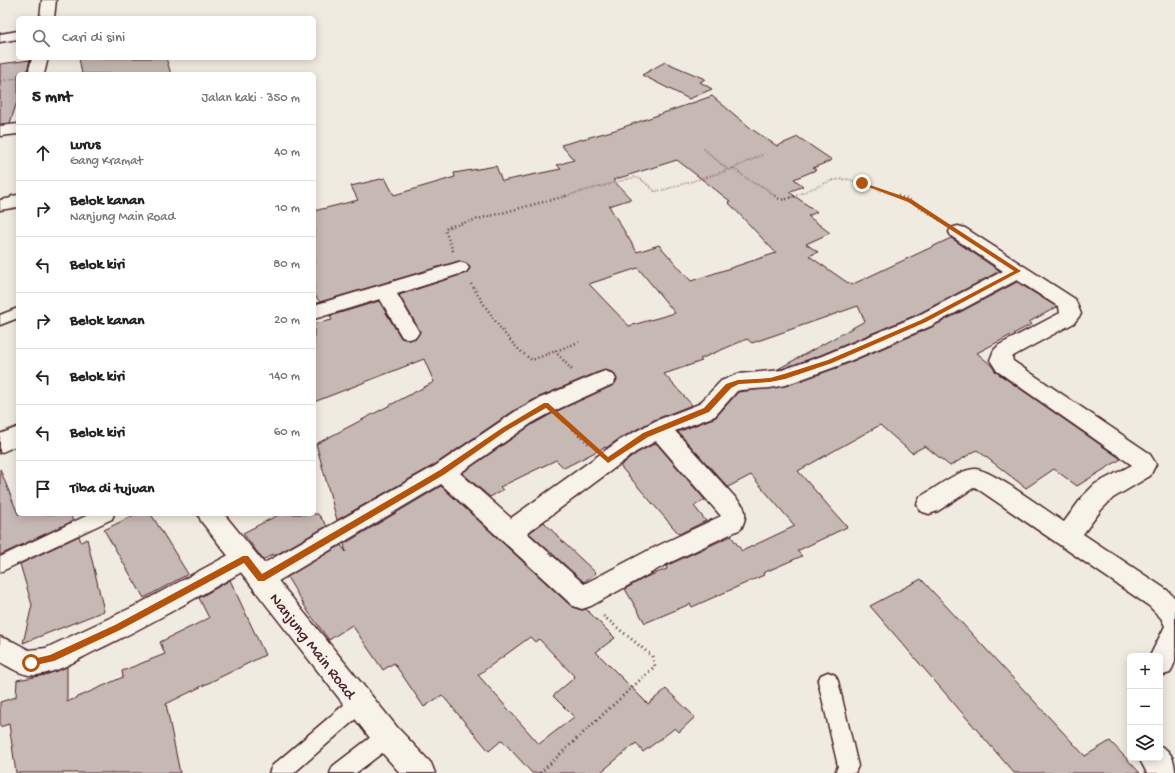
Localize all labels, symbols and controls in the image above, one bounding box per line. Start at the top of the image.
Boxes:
search box [16,16,316,60]
icon: search [30,27,52,49]
text: Cari di sini [62,29,125,47]
text: 5 mnt [32,88,72,108]
text: Jalan kaki · 350 m [201,91,300,106]
text: Lurus [70,136,100,154]
icon: ahead [32,142,54,164]
text: 40 m [274,145,300,160]
text: Gang Kramat [70,154,143,169]
route end [853,174,871,192]
text: Belok kanan [70,192,144,210]
icon: right [32,198,54,220]
text: 10 m [275,201,300,216]
text: Nanjung Main Road [70,210,175,225]
icon: left [32,254,54,276]
text: Belok kiri [70,256,125,274]
text: 80 m [273,257,300,272]
icon: right [32,310,54,332]
text: Belok kanan [70,312,144,330]
text: 20 m [274,313,300,328]
icon: left [32,366,54,388]
text: Belok kiri [70,368,125,386]
text: 140 m [269,369,300,384]
icon: left [32,422,54,444]
text: Belok kiri [70,424,125,442]
text: 60 m [274,425,300,440]
icon: arrive [32,478,54,500]
text: Tiba di tujuan [70,480,154,498]
street label: Nanjung Main Road [264,590,360,705]
map controls [1127,653,1163,761]
button: + [1127,653,1163,689]
route start [22,654,40,672]
button: − [1127,689,1163,725]
button: layers [1127,725,1163,761]

